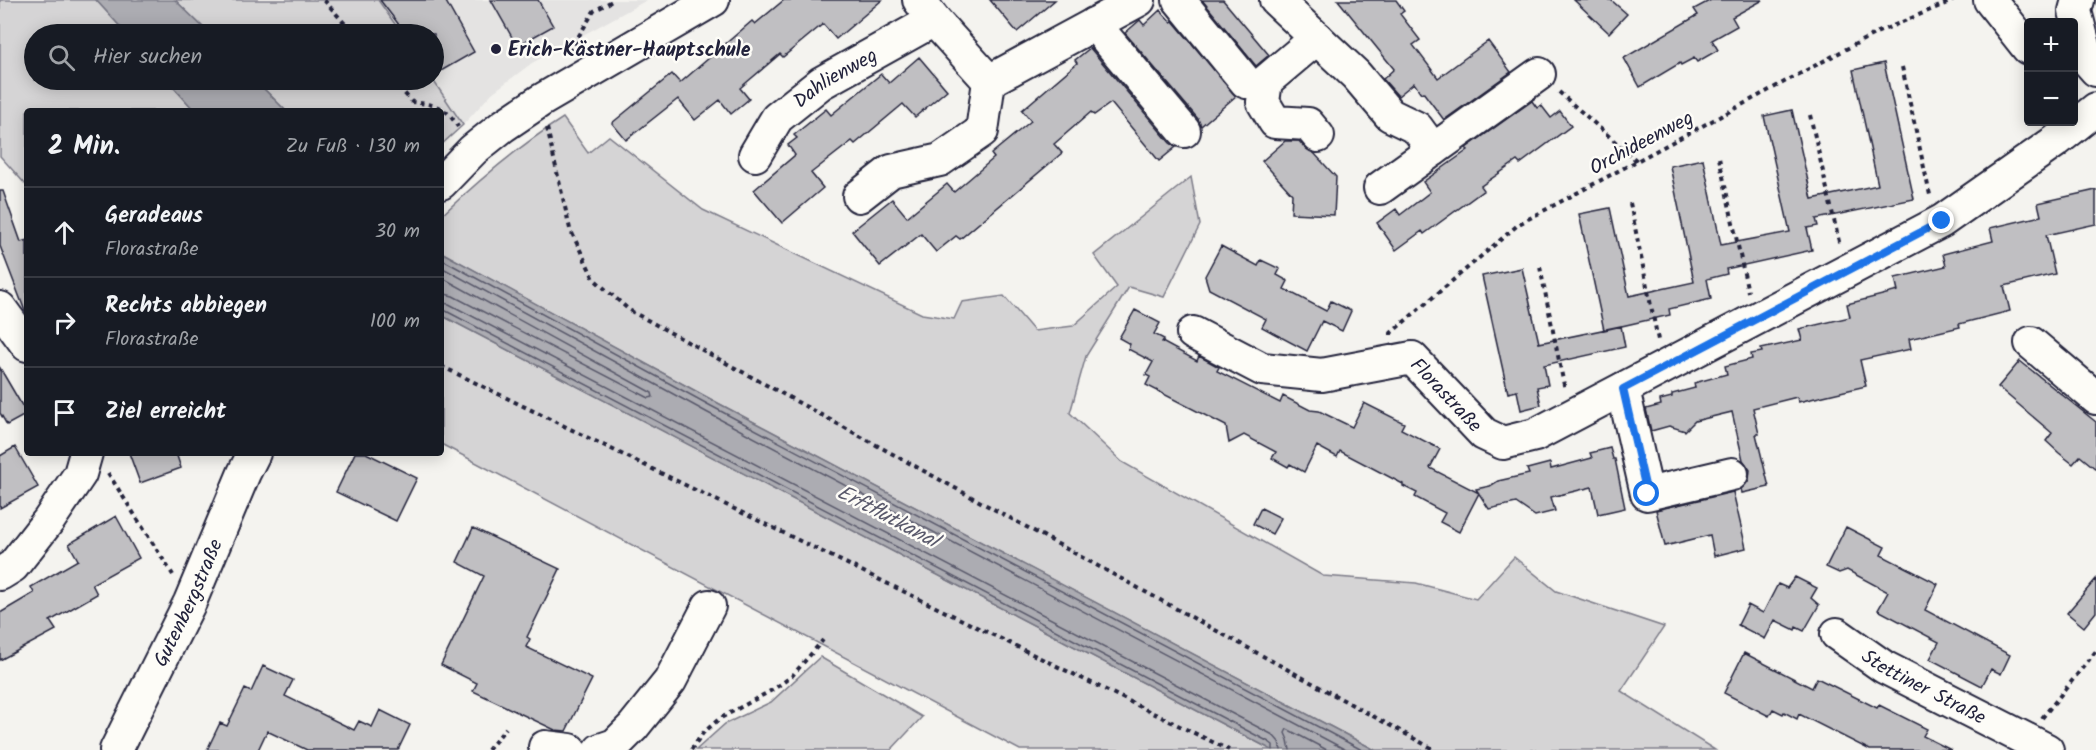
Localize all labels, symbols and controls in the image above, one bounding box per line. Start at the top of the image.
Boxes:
map controls [2024,18,2078,126]
button: + [2024,18,2078,72]
search box [24,24,444,90]
place label: Erich-Kästner-Hauptschule [508,35,751,67]
text: Hier suchen [93,40,202,75]
icon: search [45,41,78,74]
street label: Dahlienweg [787,41,884,117]
marker: Erich-Kästner-Hauptschule [489,42,503,56]
button: − [2024,72,2078,126]
street label: Orchideenweg [1584,103,1700,185]
text: 2 Min. [48,126,120,168]
text: Zu Fuß · 130 m [286,131,420,163]
text: Geradeaus [105,199,203,234]
route end [1928,207,1954,233]
icon: ahead [48,216,81,249]
text: 30 m [375,216,420,248]
text: Florastraße [105,234,198,266]
text: Rechts abbiegen [105,289,267,324]
icon: right [48,306,81,339]
text: 100 m [370,306,420,338]
text: Florastraße [105,324,198,356]
street label: Florastraße [1401,351,1489,441]
text: Ziel erreicht [105,395,226,430]
icon: arrive [48,396,81,429]
water label: Erftflutkanal [831,477,947,560]
route start [1633,480,1659,506]
street label: Gutenbergstraße [146,534,233,673]
street label: Stettiner Straße [1854,642,1991,734]

